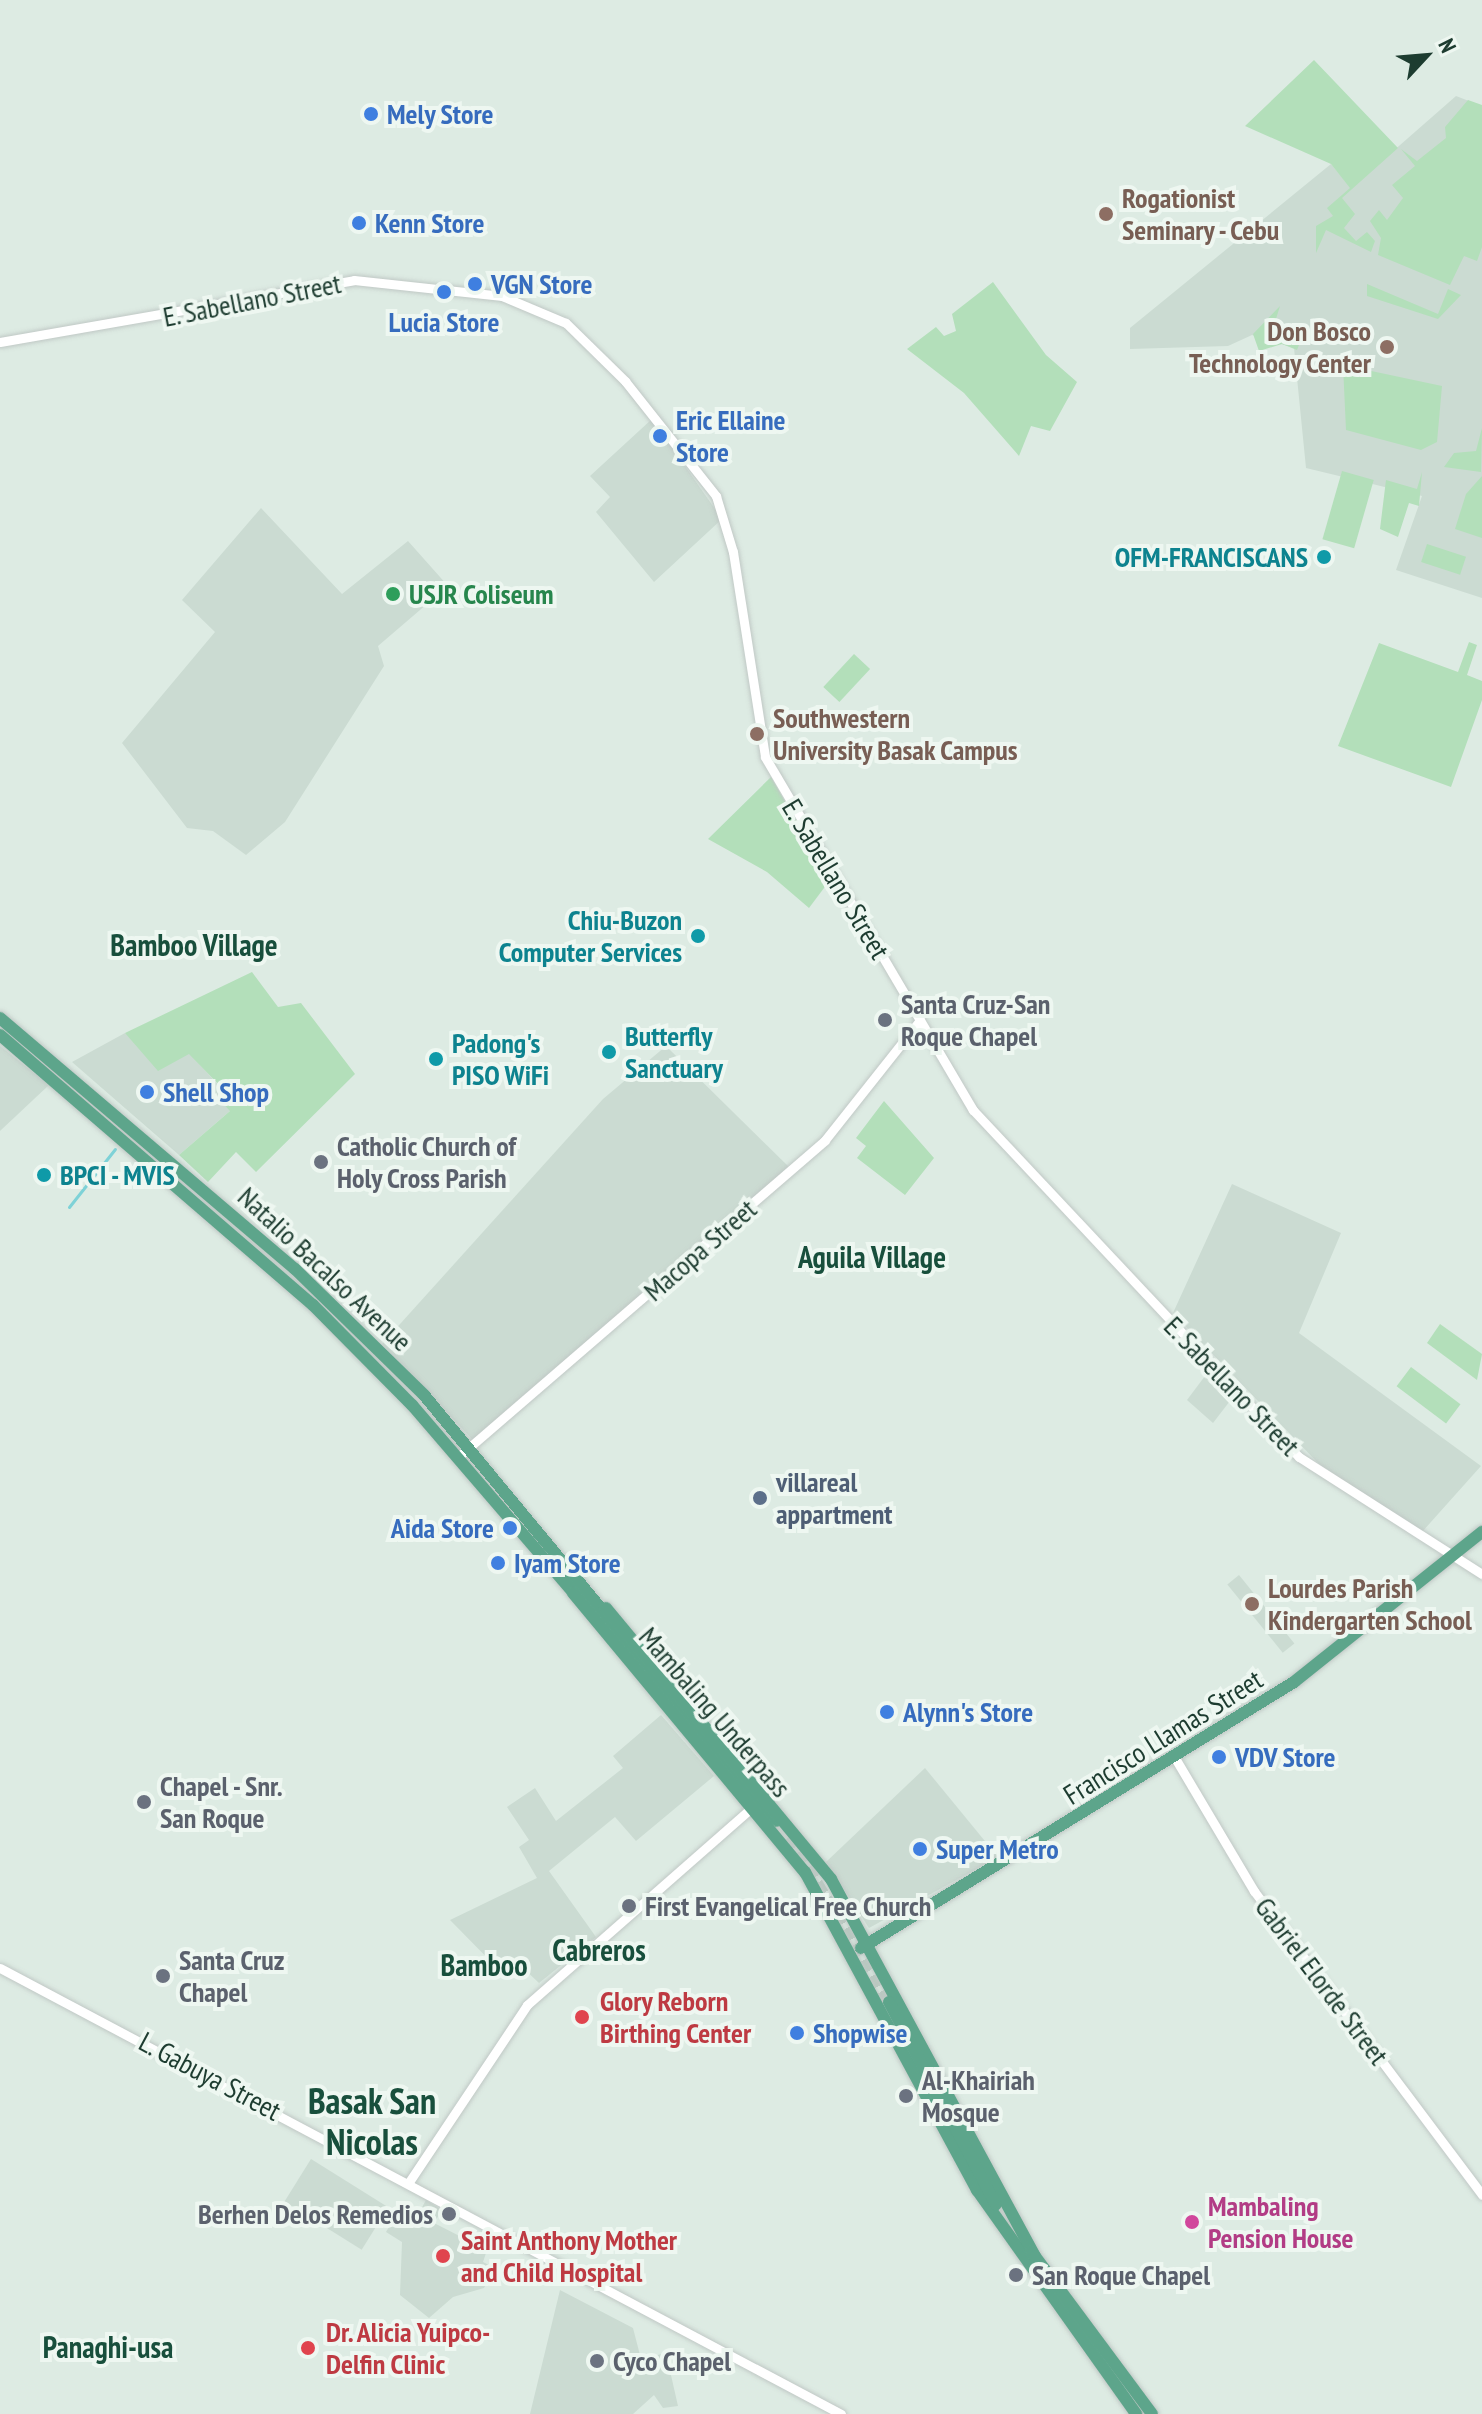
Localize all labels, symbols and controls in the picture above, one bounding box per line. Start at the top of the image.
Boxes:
north arrow [1386,16,1466,96]
text: N [1432,34,1463,57]
place label: Mely Store [387,97,494,131]
marker: Mely Store [362,105,380,123]
place label: Rogationist Seminary - Cebu [1122,181,1283,247]
marker: Rogationist Seminary - Cebu [1097,205,1115,223]
place label: Kenn Store [375,206,484,240]
marker: Kenn Store [350,214,368,232]
street label: E. Sabellano Street [159,266,345,334]
place label: VGN Store [491,267,592,301]
marker: VGN Store [466,275,484,293]
marker: Lucia Store [435,283,453,301]
place label: Lucia Store [389,305,499,339]
place label: Don Bosco Technology Center [1188,314,1371,380]
marker: Don Bosco Technology Center [1378,338,1396,356]
place label: Eric Ellaine Store [676,403,786,469]
marker: Eric Ellaine Store [651,427,669,445]
place label: OFM-FRANCISCANS [1115,540,1308,574]
marker: OFM-FRANCISCANS [1315,548,1333,566]
place label: USJR Coliseum [409,577,554,611]
marker: USJR Coliseum [384,585,402,603]
place label: Southwestern University Basak Campus [773,701,1020,767]
marker: Southwestern University Basak Campus [748,725,766,743]
street label: E. Sabellano Street [775,792,897,966]
place label: Chiu-Buzon Computer Services [499,903,682,969]
district label: Bamboo Village [110,927,278,963]
marker: Chiu-Buzon Computer Services [689,927,707,945]
place label: Santa Cruz-San Roque Chapel [901,987,1051,1053]
marker: Santa Cruz-San Roque Chapel [876,1011,894,1029]
place label: Butterfly Sanctuary [625,1019,723,1085]
place label: Padong's PISO WiFi [452,1026,550,1092]
marker: Butterfly Sanctuary [600,1043,618,1061]
marker: Padong's PISO WiFi [427,1050,445,1068]
place label: Shell Shop [163,1075,269,1109]
marker: Shell Shop [138,1083,156,1101]
place label: Catholic Church of Holy Cross Parish [337,1129,517,1195]
marker: Catholic Church of Holy Cross Parish [312,1153,330,1171]
place label: BPCI - MVIS [60,1158,178,1192]
marker: BPCI - MVIS [35,1166,53,1184]
street label: Natalio Bacalso Avenue [231,1180,419,1358]
street label: Macopa Street [637,1192,763,1308]
district label: Aguila Village [798,1239,946,1275]
street label: E. Sabellano Street [1157,1309,1307,1463]
place label: villareal appartment [776,1465,892,1531]
marker: villareal appartment [751,1489,769,1507]
place label: Aida Store [391,1511,494,1545]
marker: Aida Store [501,1519,519,1537]
place label: Iyam Store [514,1546,621,1580]
marker: Iyam Store [489,1554,507,1572]
place label: Lourdes Parish Kindergarten School [1268,1571,1472,1637]
marker: Lourdes Parish Kindergarten School [1243,1595,1261,1613]
street label: Mambaling Underpass [632,1620,798,1804]
street label: Francisco Llamas Street [1057,1662,1269,1812]
place label: Alynn's Store [903,1695,1033,1729]
marker: Alynn's Store [878,1703,896,1721]
place label: VDV Store [1235,1740,1336,1774]
marker: VDV Store [1210,1748,1228,1766]
place label: Chapel - Snr. San Roque [160,1769,286,1835]
marker: Chapel - Snr. San Roque [135,1793,153,1811]
place label: Super Metro [936,1832,1059,1866]
marker: Super Metro [911,1840,929,1858]
place label: First Evangelical Free Church [645,1889,932,1923]
street label: Gabriel Elorde Street [1248,1891,1396,2071]
marker: First Evangelical Free Church [620,1897,638,1915]
district label: Cabreros [552,1932,646,1968]
place label: Santa Cruz Chapel [179,1943,285,2009]
district label: Bamboo [441,1947,527,1983]
marker: Santa Cruz Chapel [154,1967,172,1985]
place label: Glory Reborn Birthing Center [600,1984,752,2050]
marker: Glory Reborn Birthing Center [571,2006,593,2028]
place label: Shopwise [813,2016,907,2050]
street label: L. Gabuya Street [133,2024,287,2128]
marker: Shopwise [788,2024,806,2042]
place label: Al-Khairiah Mosque [922,2063,1035,2129]
district label: Basak San Nicolas [307,2078,437,2163]
marker: Al-Khairiah Mosque [897,2087,915,2105]
place label: Mambaling Pension House [1208,2189,1354,2255]
place label: Berhen Delos Remedios [198,2197,433,2231]
marker: Berhen Delos Remedios [440,2205,458,2223]
marker: Mambaling Pension House [1183,2213,1201,2231]
place label: Saint Anthony Mother and Child Hospital [461,2223,679,2289]
marker: Saint Anthony Mother and Child Hospital [432,2245,454,2267]
place label: San Roque Chapel [1032,2258,1210,2292]
marker: San Roque Chapel [1007,2266,1025,2284]
place label: Dr. Alicia Yuipco- Delfin Clinic [326,2315,494,2381]
district label: Panaghi-usa [43,2329,173,2365]
marker: Dr. Alicia Yuipco- Delfin Clinic [297,2337,319,2359]
place label: Cyco Chapel [613,2344,731,2378]
marker: Cyco Chapel [588,2352,606,2370]

